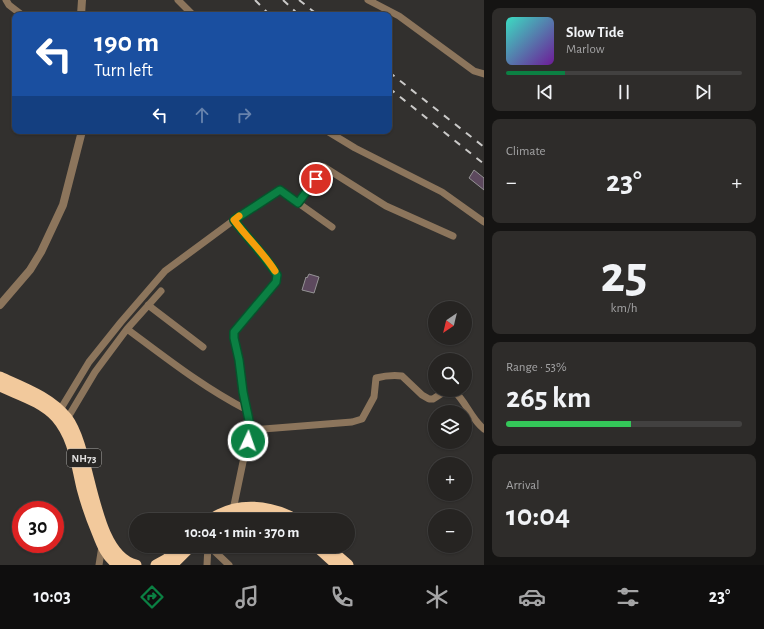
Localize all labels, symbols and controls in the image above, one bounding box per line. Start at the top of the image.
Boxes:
text: Slow Tide [566,25,624,40]
icon: left [28,28,80,80]
text: 190 m [94,29,159,57]
text: Marlow [566,43,604,56]
text: Turn left [94,62,153,80]
icon: previous [534,81,556,103]
icon: pause [613,81,635,103]
icon: next [692,81,714,103]
icon: left [149,104,171,126]
icon: ahead [191,104,213,126]
icon: right [233,104,255,126]
text: Climate [506,145,545,158]
pin [299,162,333,196]
text: 23° [606,167,642,197]
icon: arrive [305,168,327,190]
text: − [506,171,517,193]
text: + [731,171,742,193]
text: 25 [601,249,647,301]
north arrow [428,301,472,345]
map controls [428,301,472,553]
text: km/h [611,302,637,315]
button: search [428,353,472,397]
text: Range · 53% [506,361,567,374]
text: 265 km [506,383,591,413]
button: layers [428,405,472,449]
position arrow [227,420,269,462]
road number: NH73 [67,449,101,467]
button: + [428,457,472,501]
text: Arrival [506,479,539,492]
speed limit sign: 30 [12,501,64,553]
text: 10:04 [506,501,570,531]
button: − [428,509,472,553]
text: 10:04 · 1 min · 370 m [185,525,299,540]
icon: directions [138,583,166,611]
icon: music [233,583,261,611]
icon: phone [328,583,356,611]
icon: climate [423,583,451,611]
icon: car [518,583,546,611]
icon: filters [614,583,642,611]
text: 10:03 [34,588,71,606]
text: 23° [709,588,730,606]

